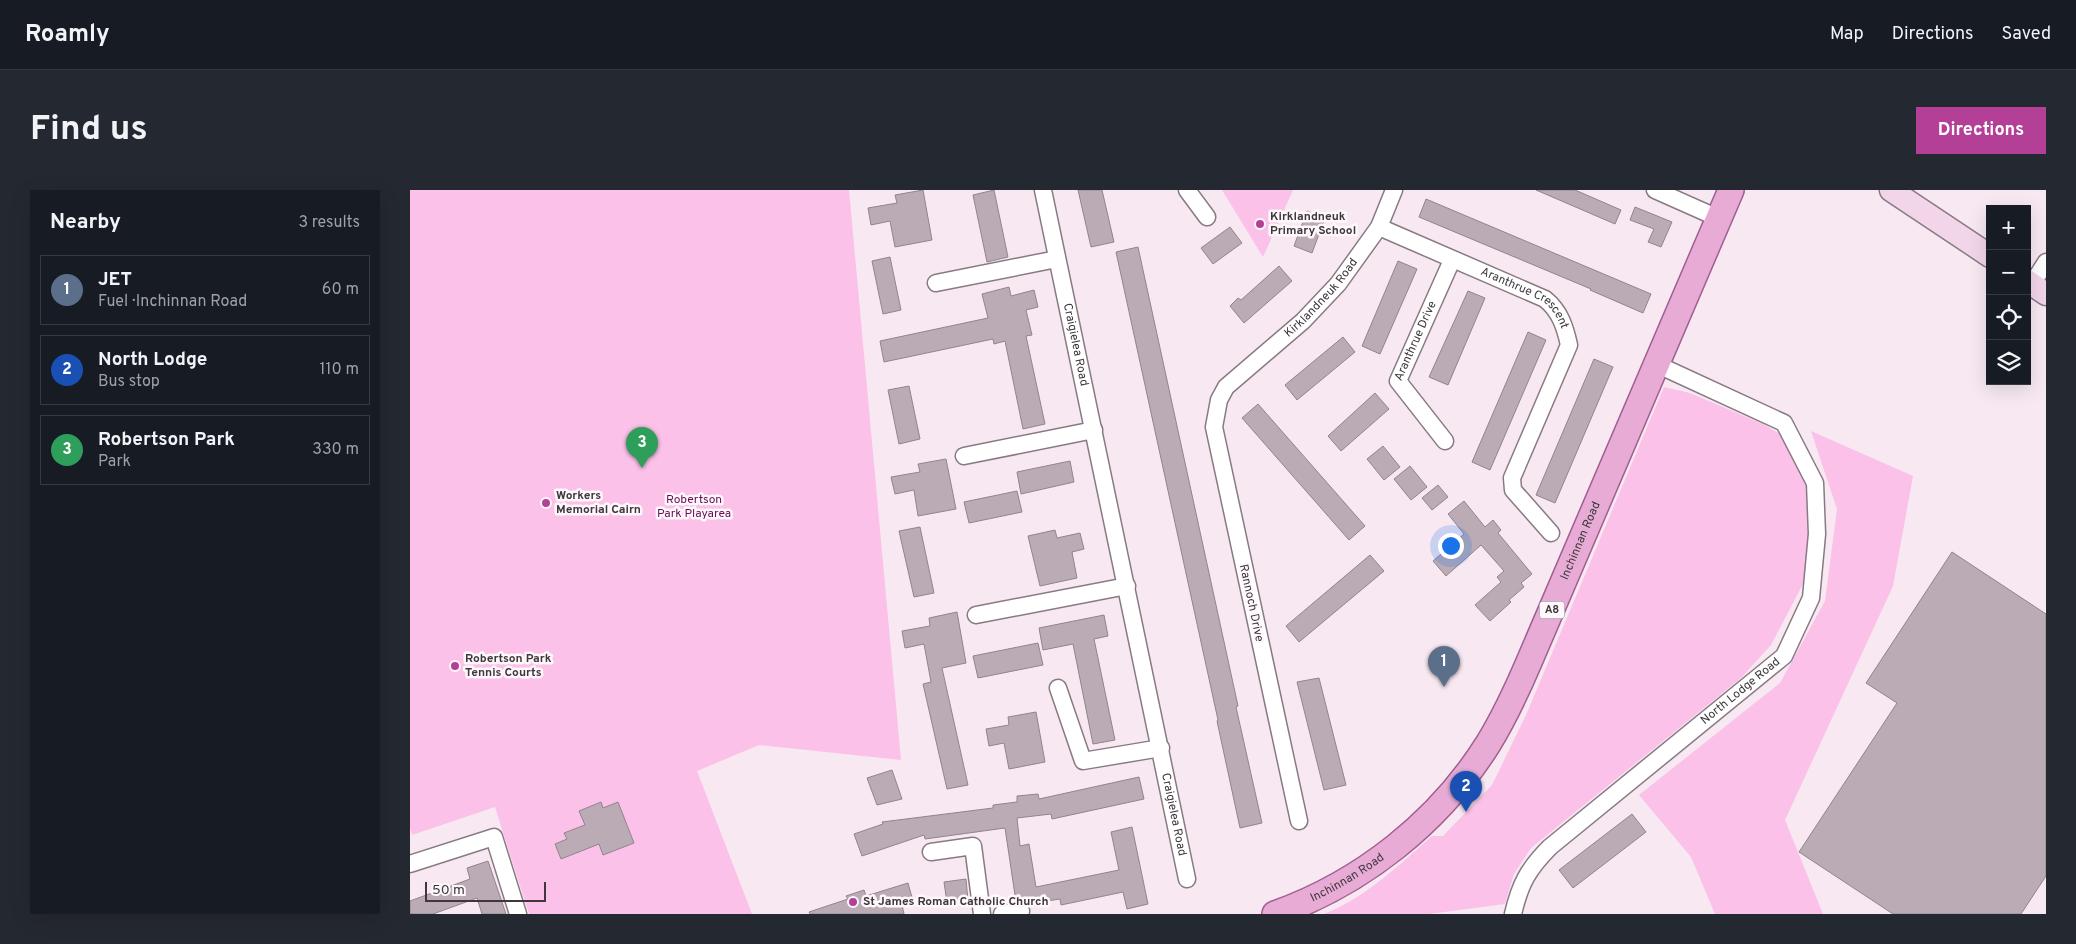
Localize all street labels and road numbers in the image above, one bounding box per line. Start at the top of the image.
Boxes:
street label: Kirklandneuk Road [1281,255,1362,341]
street label: Aranthrue Crescent [1478,264,1572,331]
street label: Aranthrue Drive [1391,299,1441,383]
street label: Craigielea Road [1059,302,1092,388]
street label: Inchinnan Road [1557,499,1605,583]
street label: Rannoch Drive [1235,563,1267,643]
road number: A8 [1540,602,1564,618]
street label: North Lodge Road [1698,654,1784,729]
street label: Craigielea Road [1157,772,1190,857]
street label: Inchinnan Road [1308,850,1388,906]

